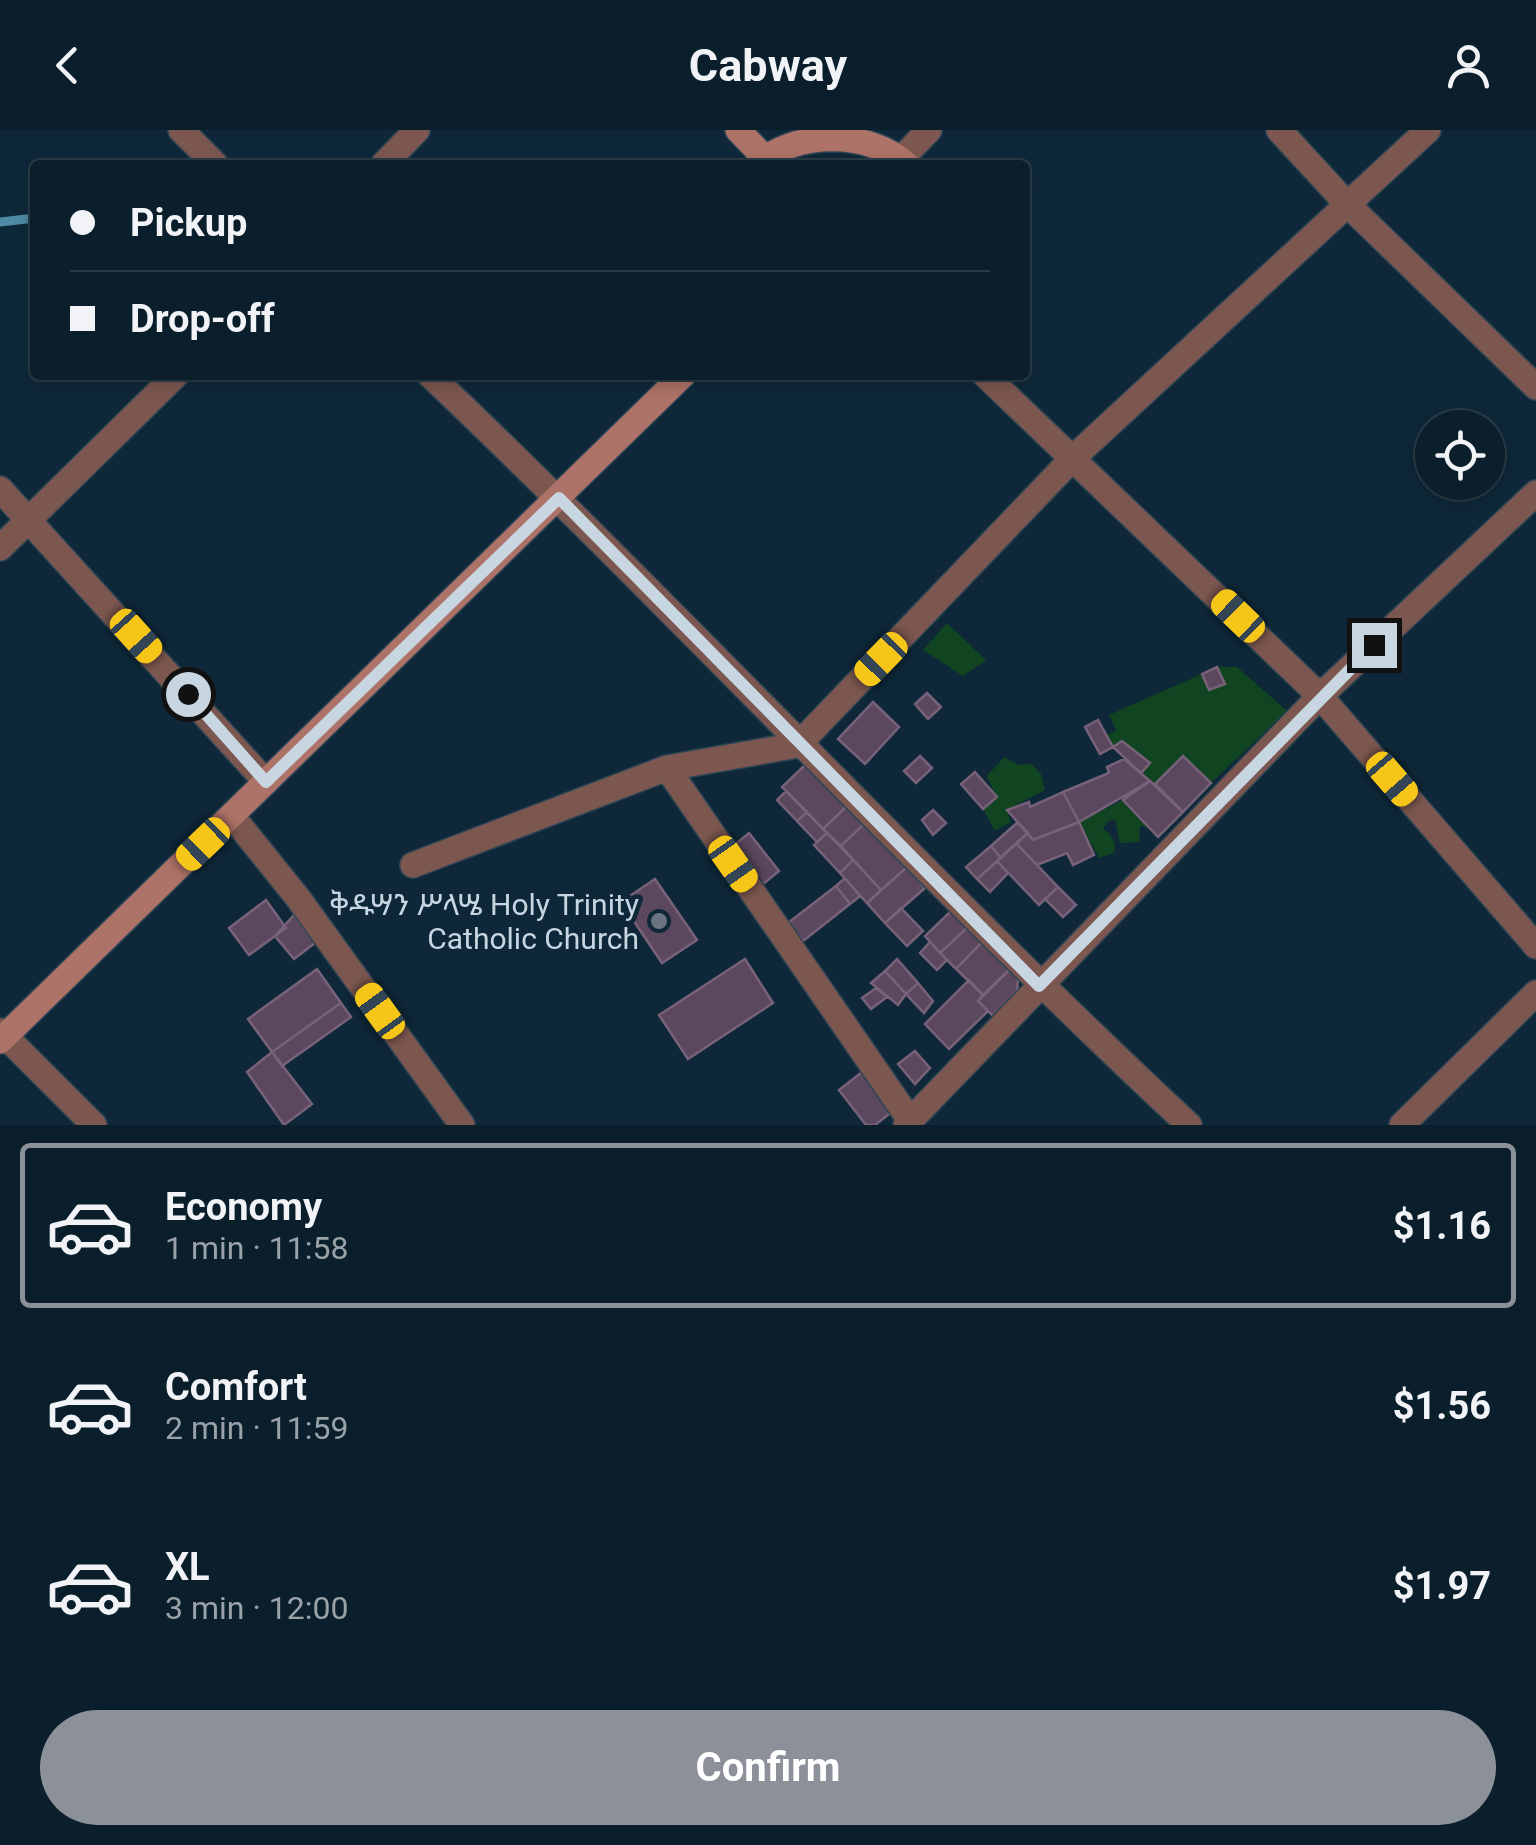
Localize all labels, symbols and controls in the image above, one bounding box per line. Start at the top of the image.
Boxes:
icon: back [40,38,95,93]
icon: person [1441,38,1496,93]
text: Cabway [689,39,847,92]
text: Pickup [130,201,247,245]
text: Drop-off [130,297,275,341]
map controls [1415,410,1505,500]
button: locate [1415,410,1505,500]
car [1206,584,1270,648]
car [105,604,167,668]
route end [1352,623,1397,668]
car [849,627,913,691]
route start [166,672,211,717]
car [1361,747,1423,811]
car [171,812,235,876]
car [704,831,762,897]
place label: ቅዱሣን ሥላሤ Holy Trinity Catholic Church [329,887,639,956]
marker: ቅዱሣን ሥላሤ Holy Trinity Catholic Church [648,910,670,932]
car [350,978,410,1044]
icon: car [45,1181,135,1271]
text: Economy [165,1185,322,1229]
text: $1.16 [1393,1204,1491,1248]
text: 1 min · 11:58 [165,1229,348,1267]
icon: car [45,1361,135,1451]
text: Comfort [165,1365,307,1409]
text: $1.56 [1393,1384,1491,1428]
text: 2 min · 11:59 [165,1409,348,1447]
icon: car [45,1541,135,1631]
text: XL [165,1545,210,1589]
text: $1.97 [1393,1564,1491,1608]
text: 3 min · 12:00 [165,1589,348,1627]
button: Confirm [40,1710,1496,1825]

